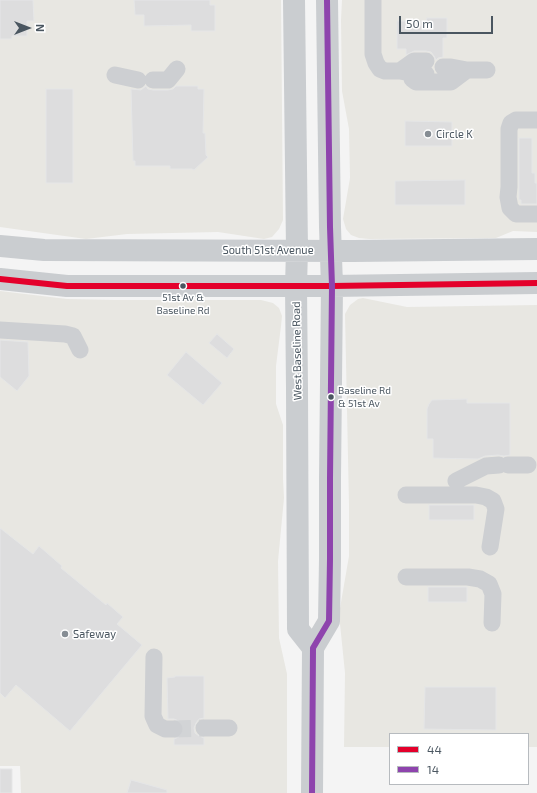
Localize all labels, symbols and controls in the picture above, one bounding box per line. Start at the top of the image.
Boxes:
north arrow [8,8,48,48]
scale bar [401,8,495,34]
text: 50 m [406,16,433,30]
text: N [34,24,47,32]
place label: Circle K [436,127,473,141]
marker: Circle K [423,129,433,139]
street label: South 51st Avenue [222,243,314,257]
marker: 51st Av & Baseline Rd [178,281,188,291]
place label: 51st Av & Baseline Rd [157,292,209,316]
street label: West Baseline Road [290,301,304,401]
place label: Baseline Rd & 51st Av [338,385,391,408]
marker: Baseline Rd & 51st Av [326,392,336,402]
place label: Safeway [73,627,116,641]
marker: Safeway [60,629,70,639]
legend [389,733,529,785]
text: 44 [427,742,442,756]
text: 14 [427,762,439,776]

